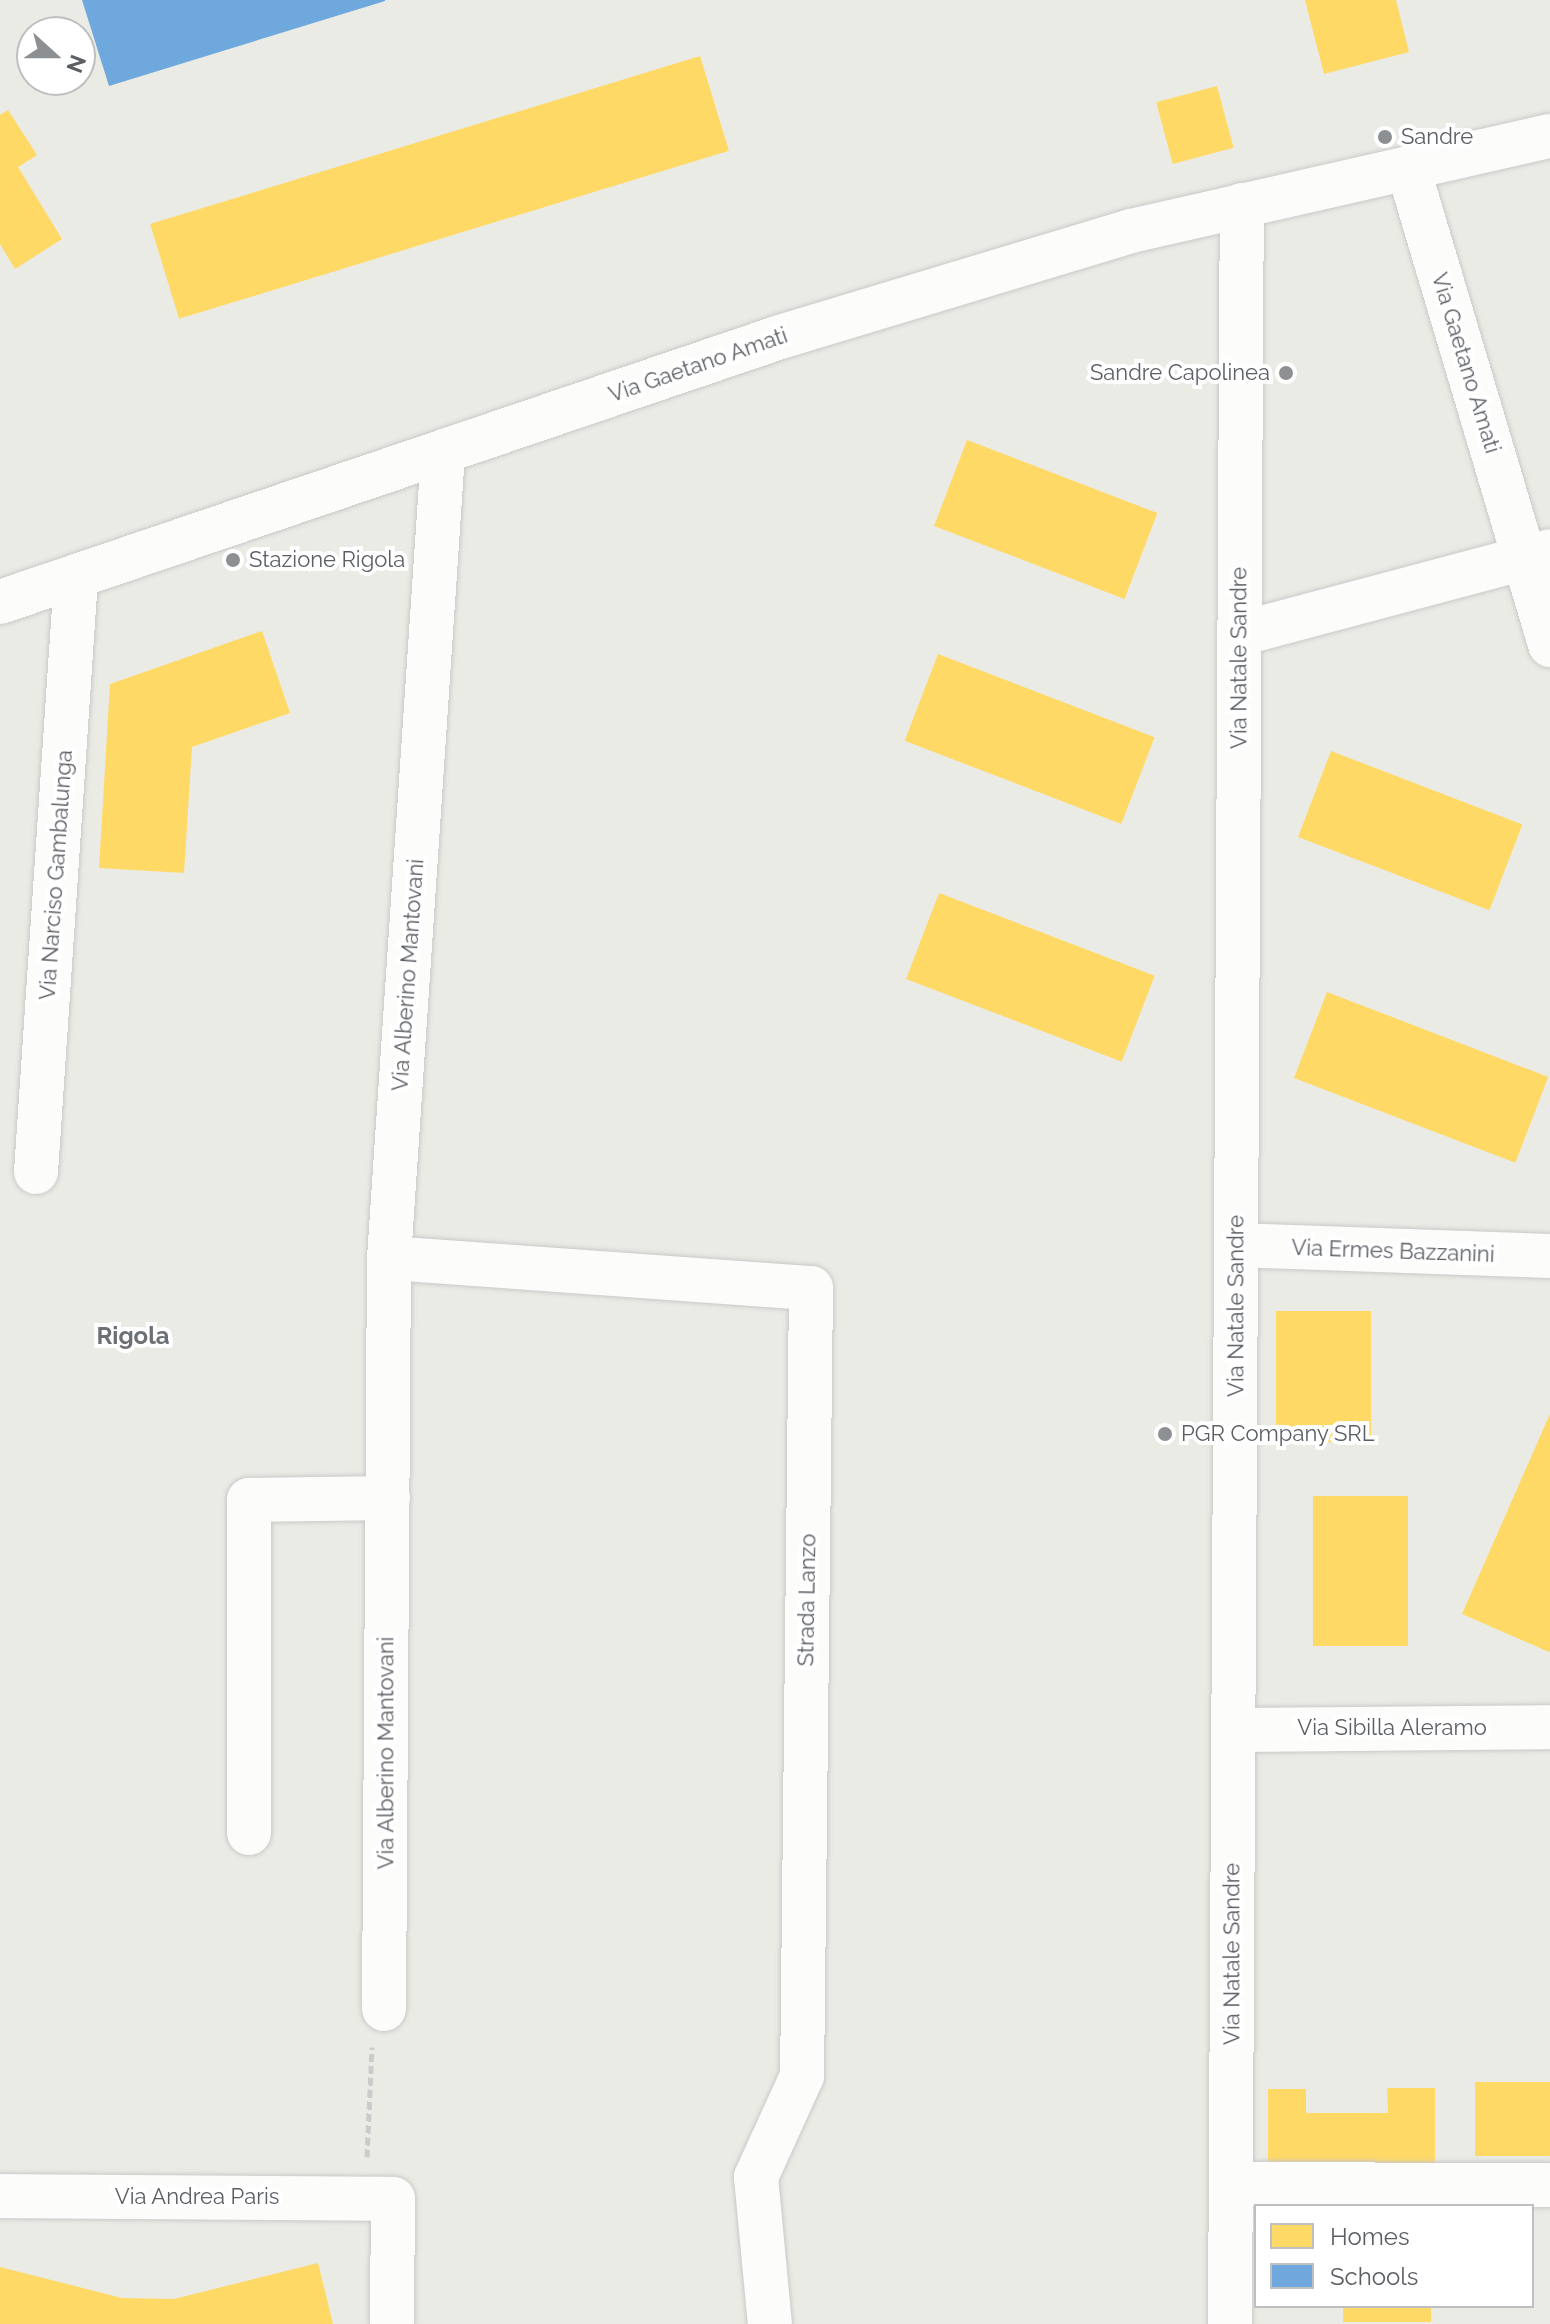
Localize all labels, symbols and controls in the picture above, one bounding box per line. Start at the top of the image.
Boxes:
north arrow [16,16,96,96]
text: N [61,51,92,76]
place label: Sandre [1401,124,1473,150]
marker: Sandre [1376,128,1394,146]
street label: Via Gaetano Amati [1426,269,1506,457]
street label: Via Gaetano Amati [605,322,791,408]
place label: Sandre Capolinea [1090,360,1270,386]
marker: Sandre Capolinea [1277,364,1295,382]
place label: Stazione Rigola [249,547,405,573]
marker: Stazione Rigola [224,551,242,569]
street label: Via Natale Sandre [1226,567,1252,749]
street label: Via Narciso Gambalunga [34,749,78,1001]
street label: Via Alberino Mantovani [387,858,429,1092]
street label: Via Natale Sandre [1223,1215,1249,1397]
street label: Via Ermes Bazzanini [1291,1234,1495,1268]
district label: Rigola [96,1322,170,1350]
place label: PGR Company SRL [1181,1421,1375,1447]
marker: PGR Company SRL [1156,1425,1174,1443]
street label: Strada Lanzo [793,1533,821,1667]
street label: Via Alberino Mantovani [373,1636,399,1870]
street label: Via Sibilla Aleramo [1297,1715,1487,1741]
street label: Via Natale Sandre [1219,1863,1245,2045]
street label: Via Andrea Paris [114,2184,280,2210]
legend [1254,2204,1534,2308]
text: Homes [1330,2222,1410,2251]
text: Schools [1330,2262,1418,2291]

